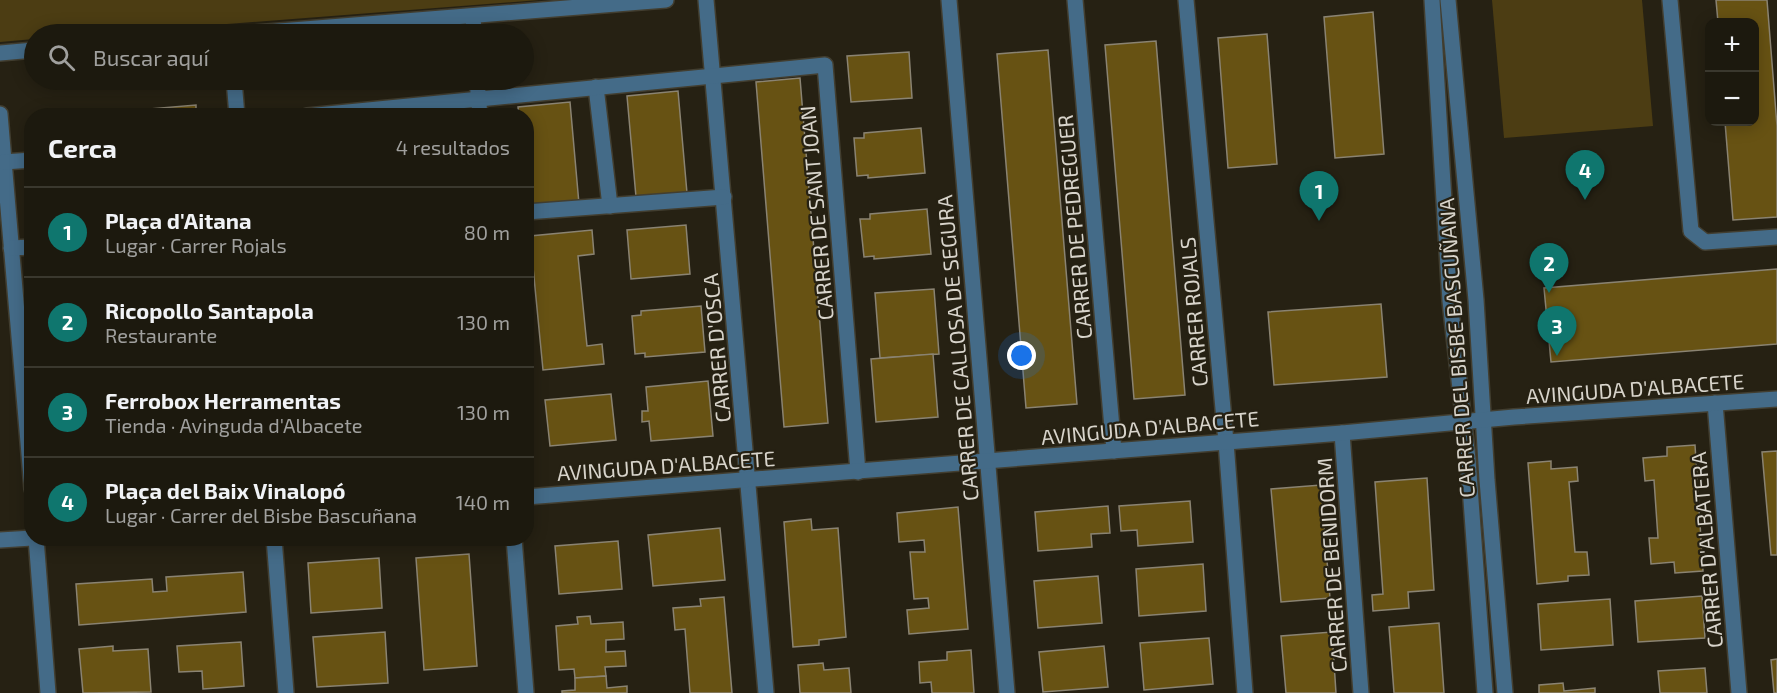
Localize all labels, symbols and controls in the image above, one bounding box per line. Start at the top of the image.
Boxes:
map controls [1705,18,1759,126]
button: + [1705,18,1759,72]
search box [24,24,534,90]
icon: search [45,41,78,74]
text: Buscar aquí [93,44,209,70]
button: − [1705,72,1759,126]
street label: CARRER DE SANT JOAN [794,105,838,321]
street label: CARRER DE PEDREGUER [1052,114,1096,340]
text: Cerca [48,132,117,163]
text: 4 resultados [396,135,510,159]
pin: 4 [1566,150,1604,200]
pin: 1 [1300,172,1338,221]
street label: CARRER DE CALLOSA DE SEGURA [931,194,983,502]
street label: CARRER DEL BISBE BASCUÑANA [1433,197,1479,499]
text: Plaça d'Aitana [105,207,252,233]
text: 1 [63,220,72,244]
text: 80 m [464,220,510,244]
text: Lugar · Carrer Rojals [105,233,287,257]
street label: CARRER ROJALS [1174,236,1212,388]
pin: 2 [1530,244,1568,293]
street label: CARRER D'OSCA [697,272,735,424]
text: Ricopollo Santapola [105,297,314,323]
pin: 3 [1538,306,1576,356]
text: 2 [62,310,73,334]
text: 130 m [457,310,510,334]
text: Restaurante [105,323,217,347]
your location [1007,341,1036,370]
street label: AVINGUDA D'ALBACETE [1525,368,1745,408]
text: Ferrobox Herramentas [105,387,341,413]
text: 3 [62,400,73,424]
text: 130 m [457,400,510,424]
street label: AVINGUDA D'ALBACETE [1040,405,1260,449]
text: Tienda · Avinguda d'Albacete [105,413,363,437]
street label: AVINGUDA D'ALBACETE [556,445,776,485]
street label: CARRER D'ALBATERA [1685,451,1727,649]
street label: CARRER DE BENIDORM [1311,457,1351,673]
text: Plaça del Baix Vinalopó [105,477,346,503]
text: 4 [61,490,74,514]
text: 140 m [456,490,510,514]
text: Lugar · Carrer del Bisbe Bascuñana [105,503,417,527]

